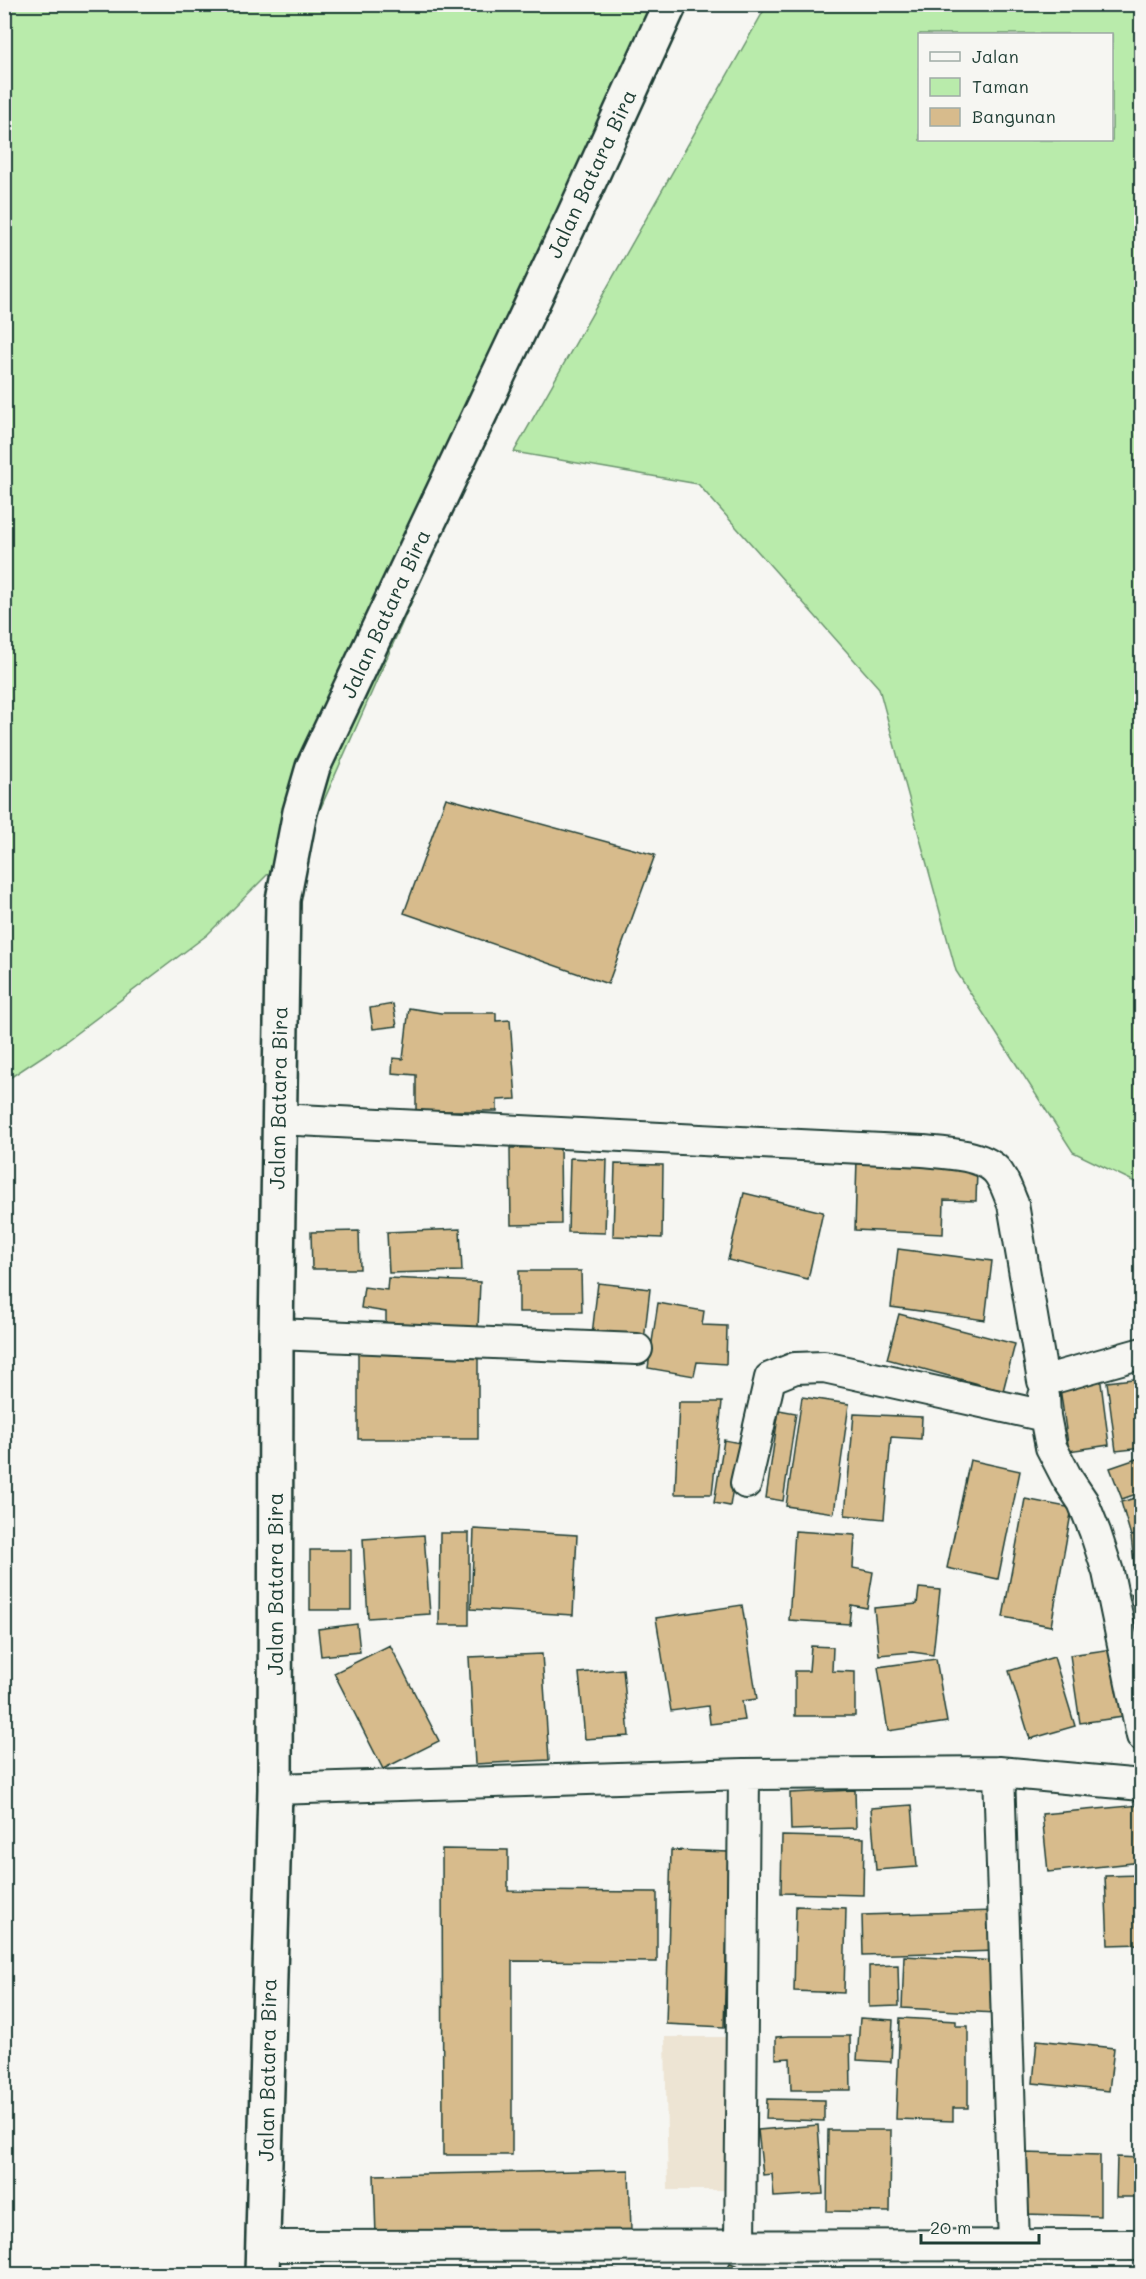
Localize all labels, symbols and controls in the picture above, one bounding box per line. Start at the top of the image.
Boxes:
legend [918,33,1113,141]
text: Jalan [972,44,1019,68]
text: Taman [972,74,1029,98]
street label: Jalan Batara Bira [540,85,642,262]
text: Bangunan [972,104,1056,128]
street label: Jalan Batara Bira [334,525,436,702]
street label: Jalan Batara Bira [262,1006,293,1190]
street label: Jalan Batara Bira [261,1492,288,1676]
street label: Jalan Batara Bira [251,1978,282,2162]
scale bar [921,2207,1040,2245]
text: 20 m [930,2215,971,2239]

